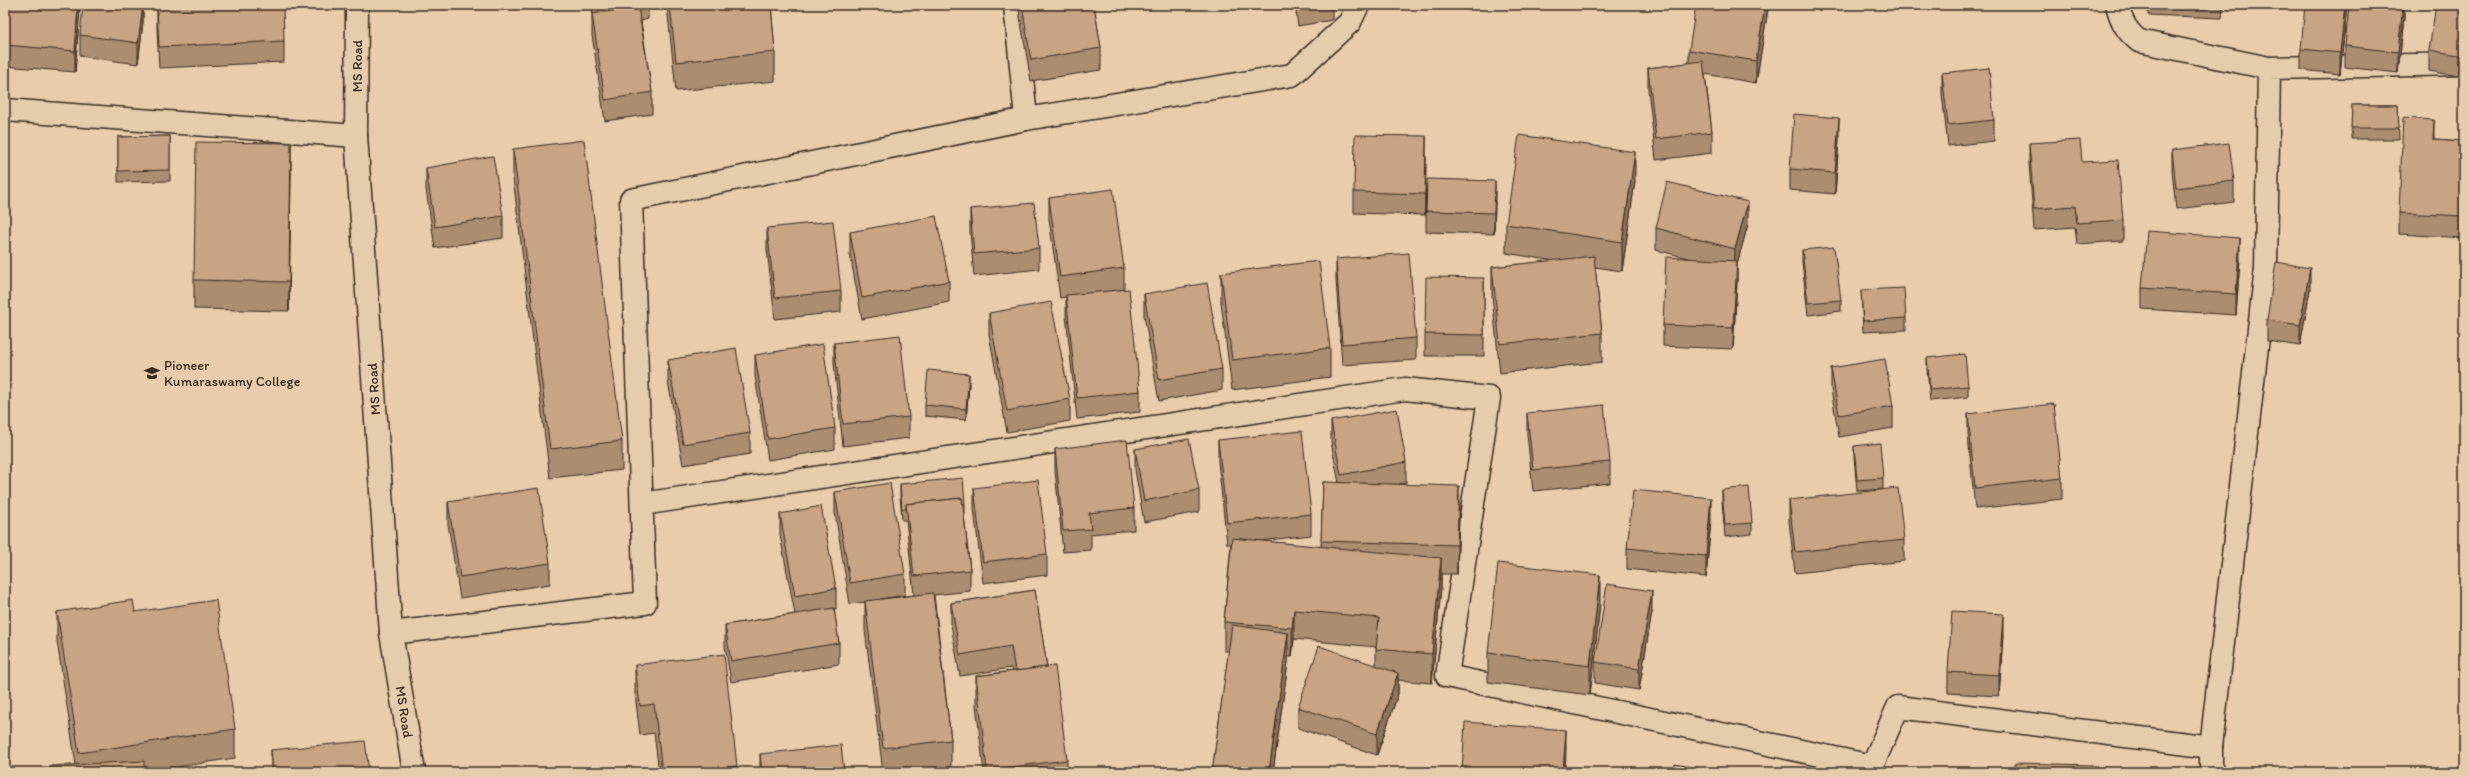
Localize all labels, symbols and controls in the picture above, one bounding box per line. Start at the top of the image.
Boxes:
street label: MS Road [349,40,366,92]
place label: Pioneer Kumaraswamy College [164,357,301,390]
street label: MS Road [364,362,384,416]
school or university icon: Pioneer Kumaraswamy College [143,364,161,382]
street label: MS Road [392,685,417,739]

